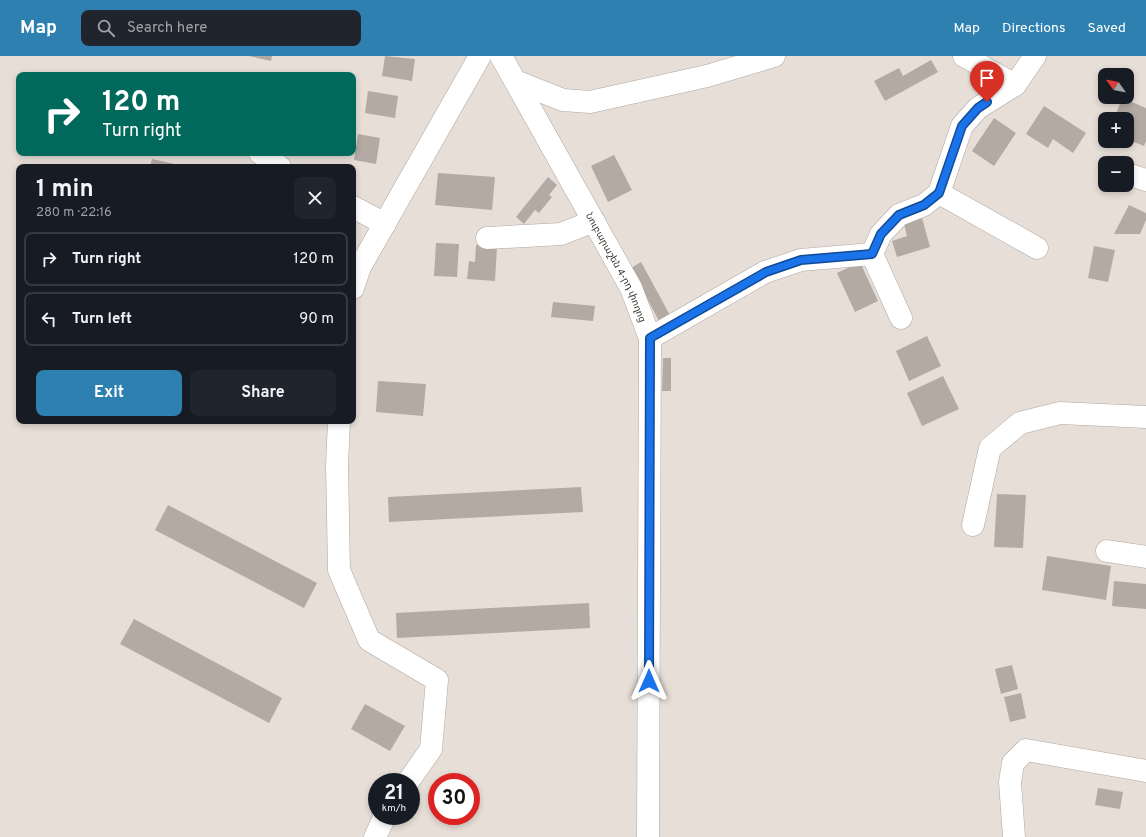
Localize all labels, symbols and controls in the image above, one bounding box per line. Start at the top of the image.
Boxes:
search box [81,10,361,46]
text: Map [20,16,57,40]
icon: search [95,17,117,39]
text: Search here [127,19,207,38]
text: Map [954,20,980,37]
text: Directions [1002,20,1066,37]
text: Saved [1088,20,1126,37]
pin [970,61,1004,102]
icon: arrive [976,67,998,89]
north arrow [1098,68,1134,104]
map controls [1098,68,1134,192]
text: 120 m [102,85,180,121]
icon: right [36,88,88,140]
button: + [1098,112,1134,148]
text: Turn right [102,120,182,143]
button: − [1098,156,1134,192]
text: 1 min [36,175,94,205]
button: close [294,177,336,219]
text: 280 m · 22:16 [36,205,112,221]
street label: Նուբարաշեն 4-րդ փողոց [582,210,649,325]
icon: right [38,248,60,270]
text: Turn right [72,250,141,269]
text: 120 m [293,250,334,269]
icon: left [38,308,60,330]
text: Turn left [72,310,132,329]
text: 90 m [299,310,334,329]
button: Exit [36,370,182,416]
button: Share [190,370,336,416]
position arrow [628,660,670,702]
speed limit sign: 30 [428,773,480,825]
text: 21 [384,781,404,807]
text: km/h [382,802,406,815]

